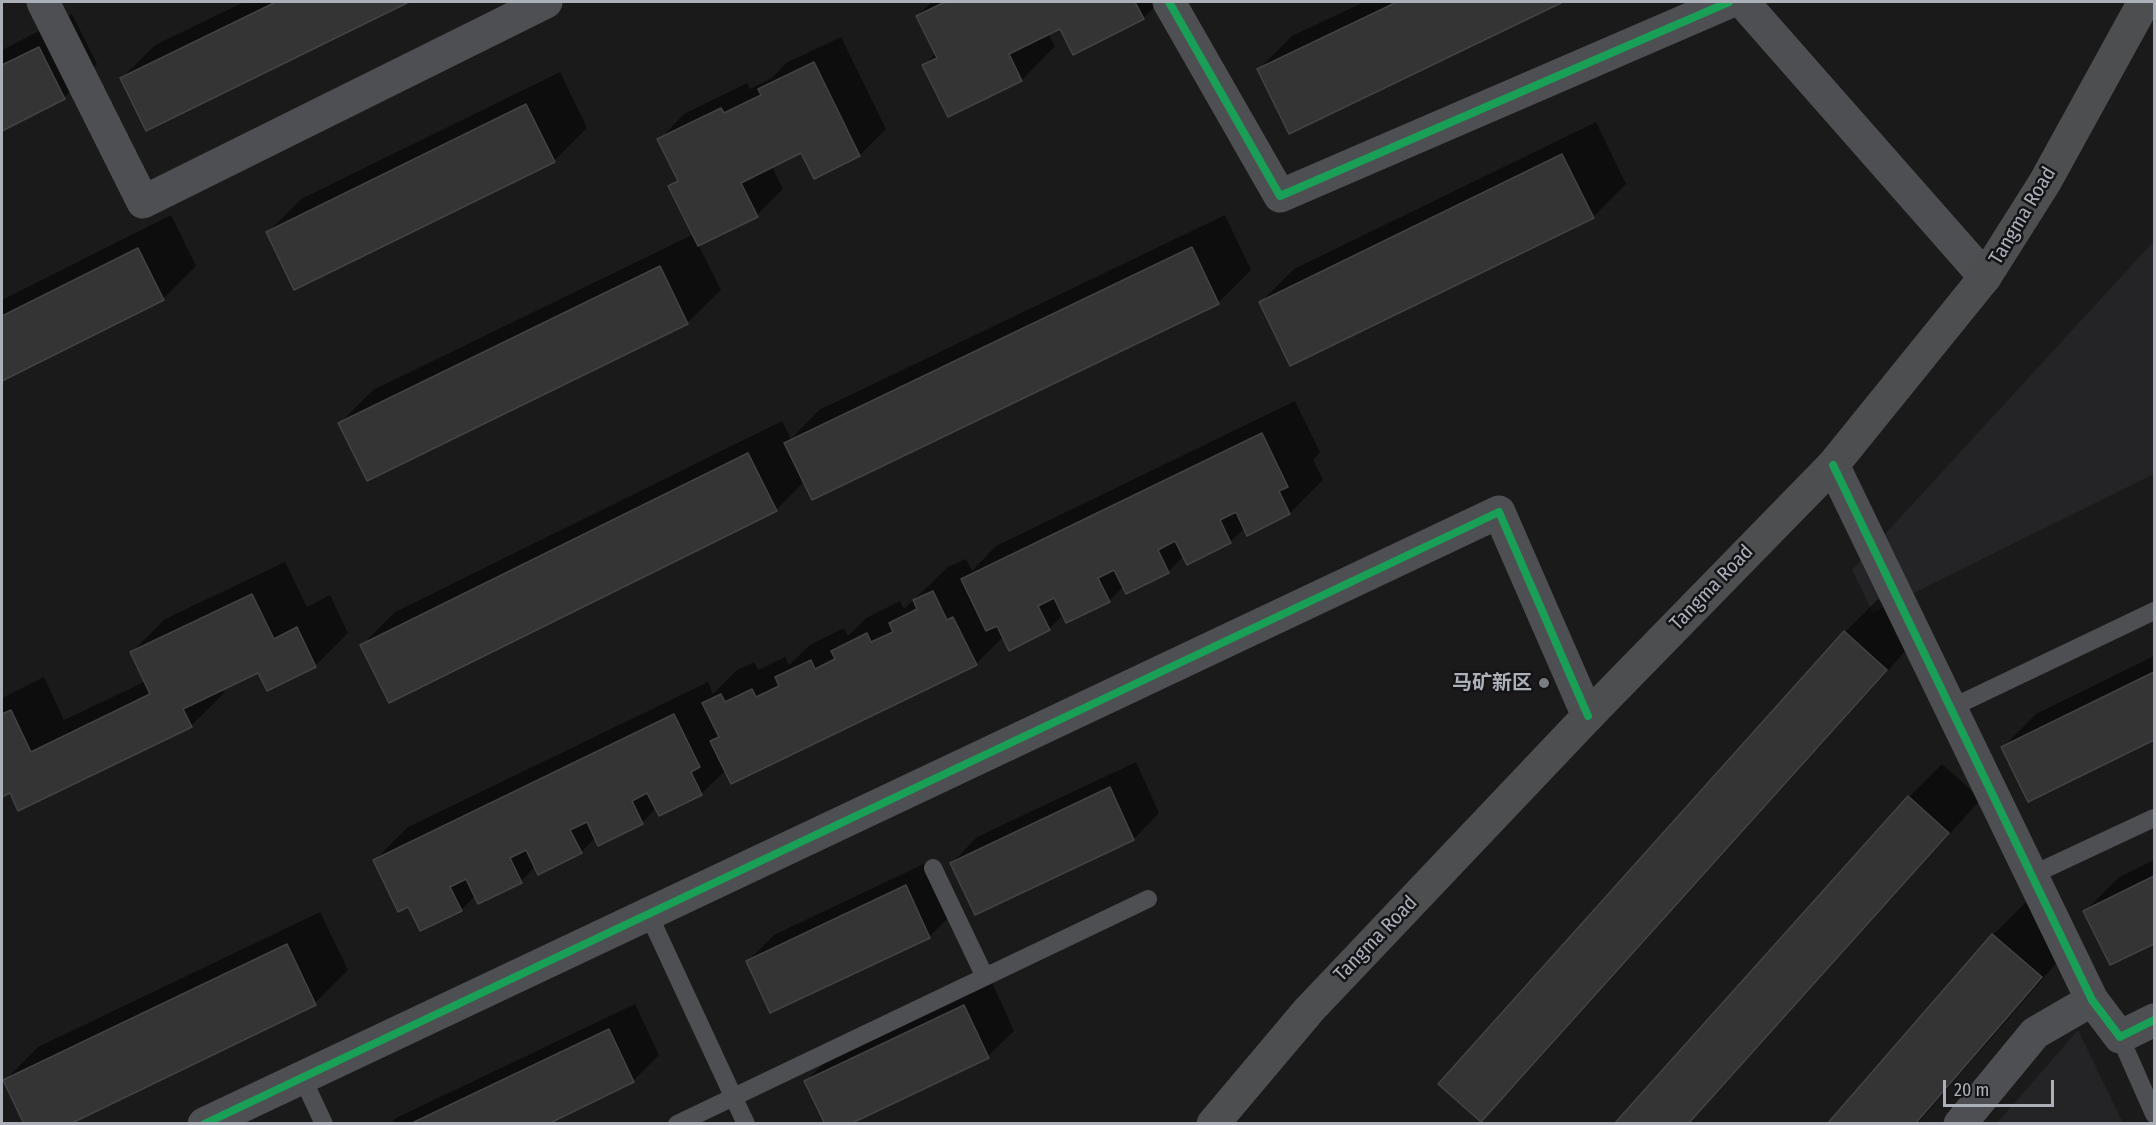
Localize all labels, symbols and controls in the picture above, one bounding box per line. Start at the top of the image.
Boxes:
street label: Tangma Road [1985,163,2061,269]
street label: Tangma Road [1665,540,1759,636]
place label: 马矿新区 [1452,671,1532,695]
marker: 马矿新区 [1537,676,1551,690]
street label: Tangma Road [1329,891,1423,987]
scale bar [1946,1068,2057,1106]
text: 20 m [1954,1079,1989,1101]

